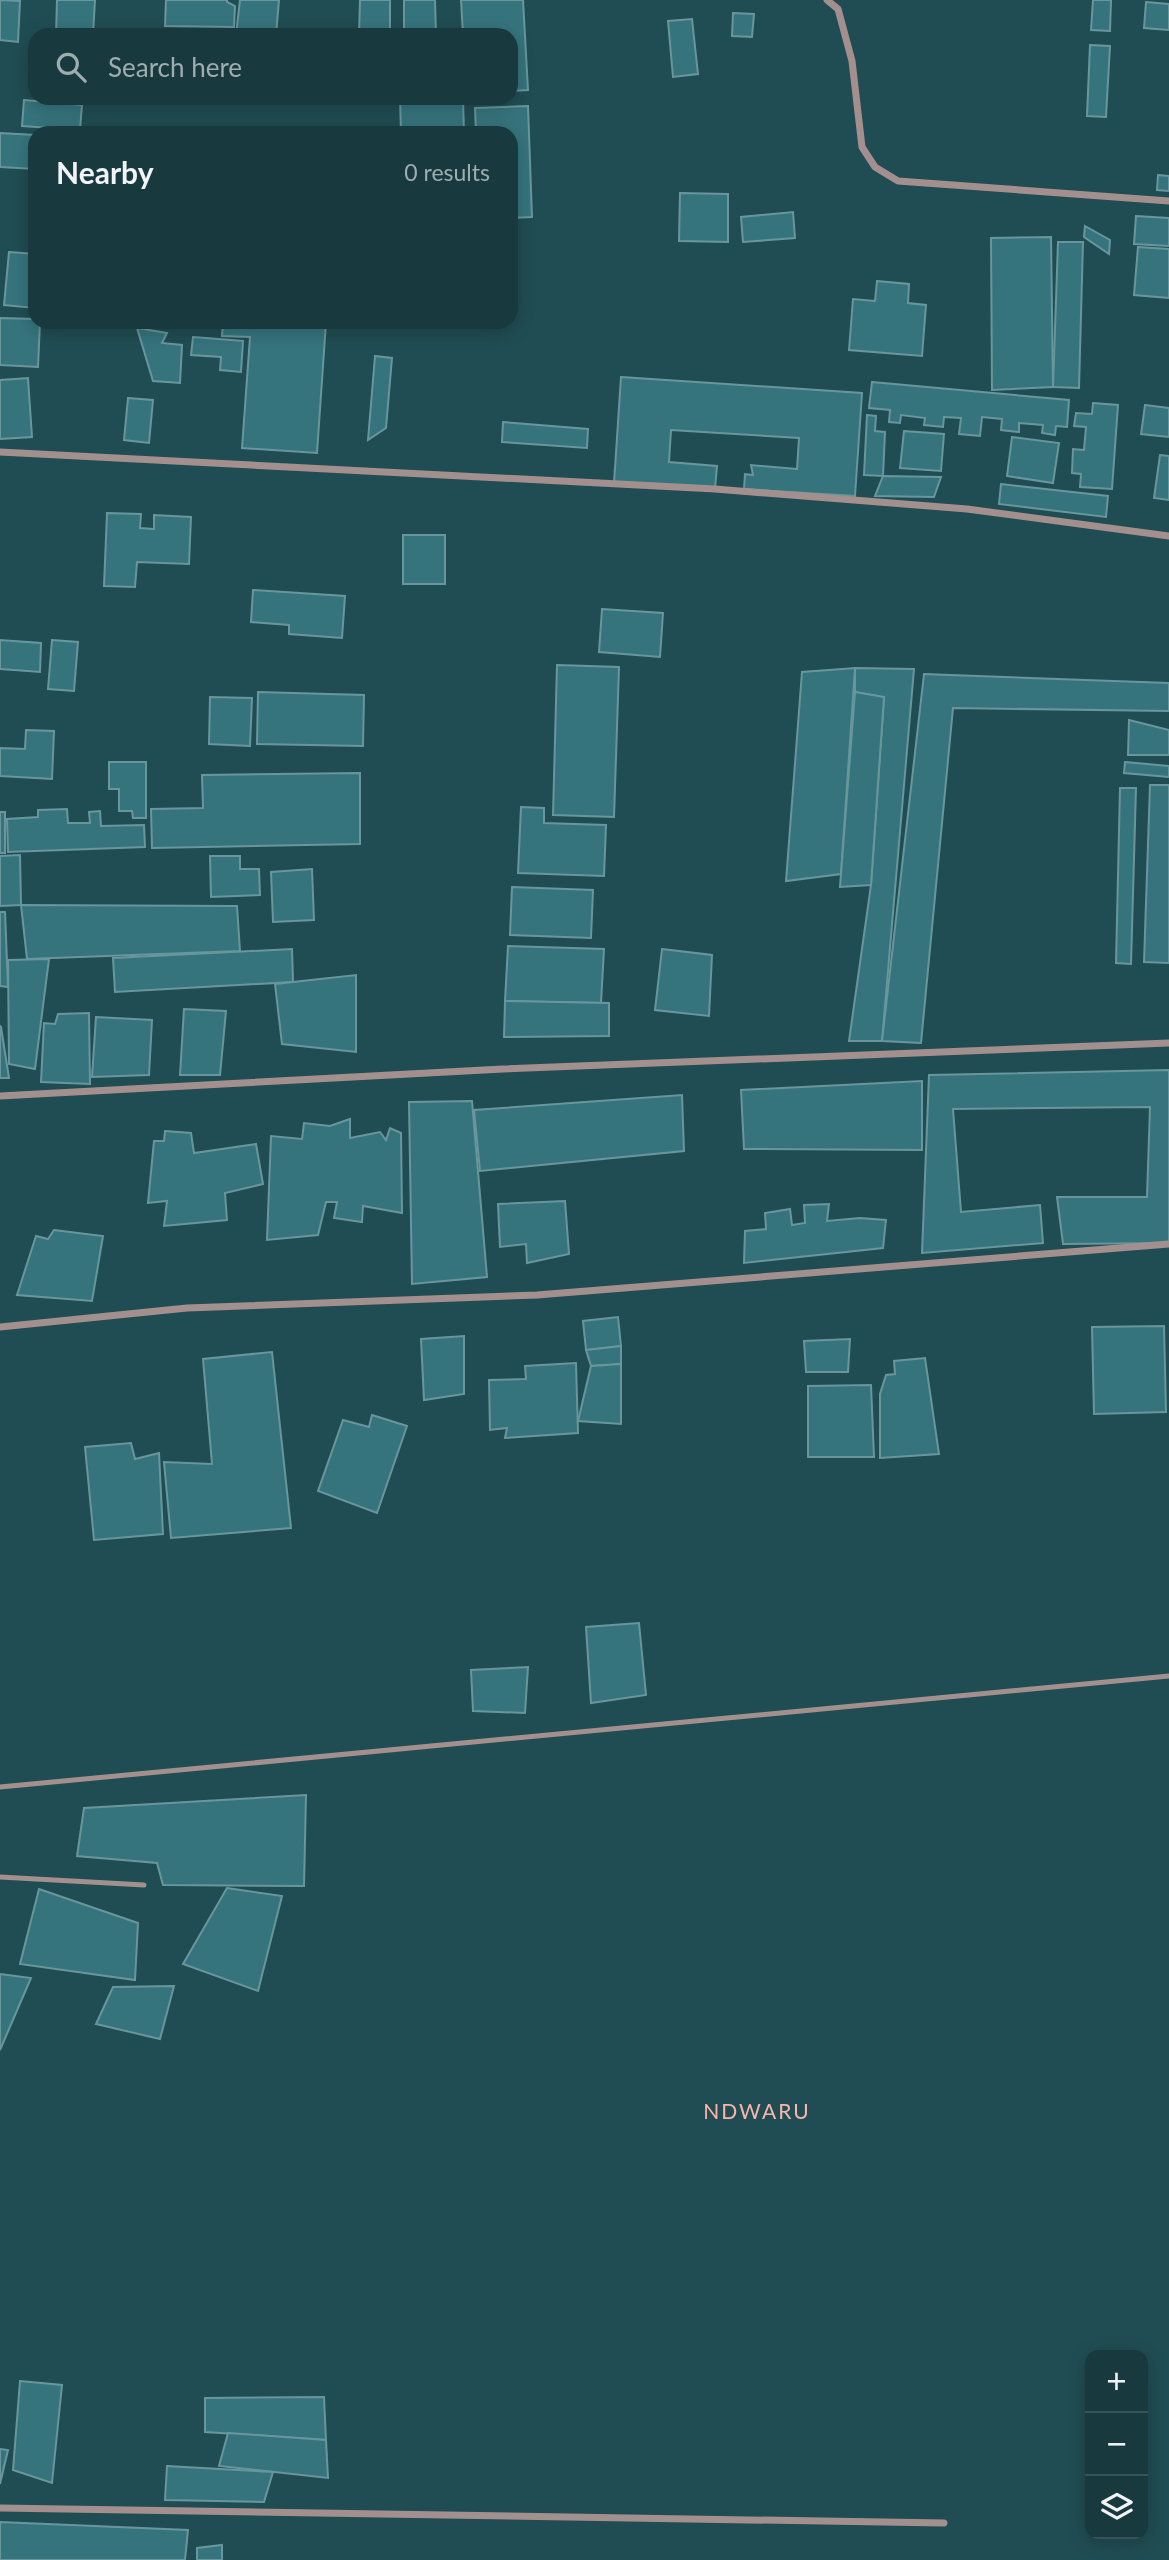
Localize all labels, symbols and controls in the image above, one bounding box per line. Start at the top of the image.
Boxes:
search box [28,28,518,105]
icon: search [52,48,90,86]
text: Search here [108,51,242,83]
text: Nearby [56,154,154,190]
text: 0 results [404,158,490,186]
district label: NDWARU [703,2098,811,2123]
map controls [1085,2350,1148,2539]
button: + [1085,2350,1148,2413]
button: − [1085,2413,1148,2476]
button: layers [1085,2476,1148,2539]

